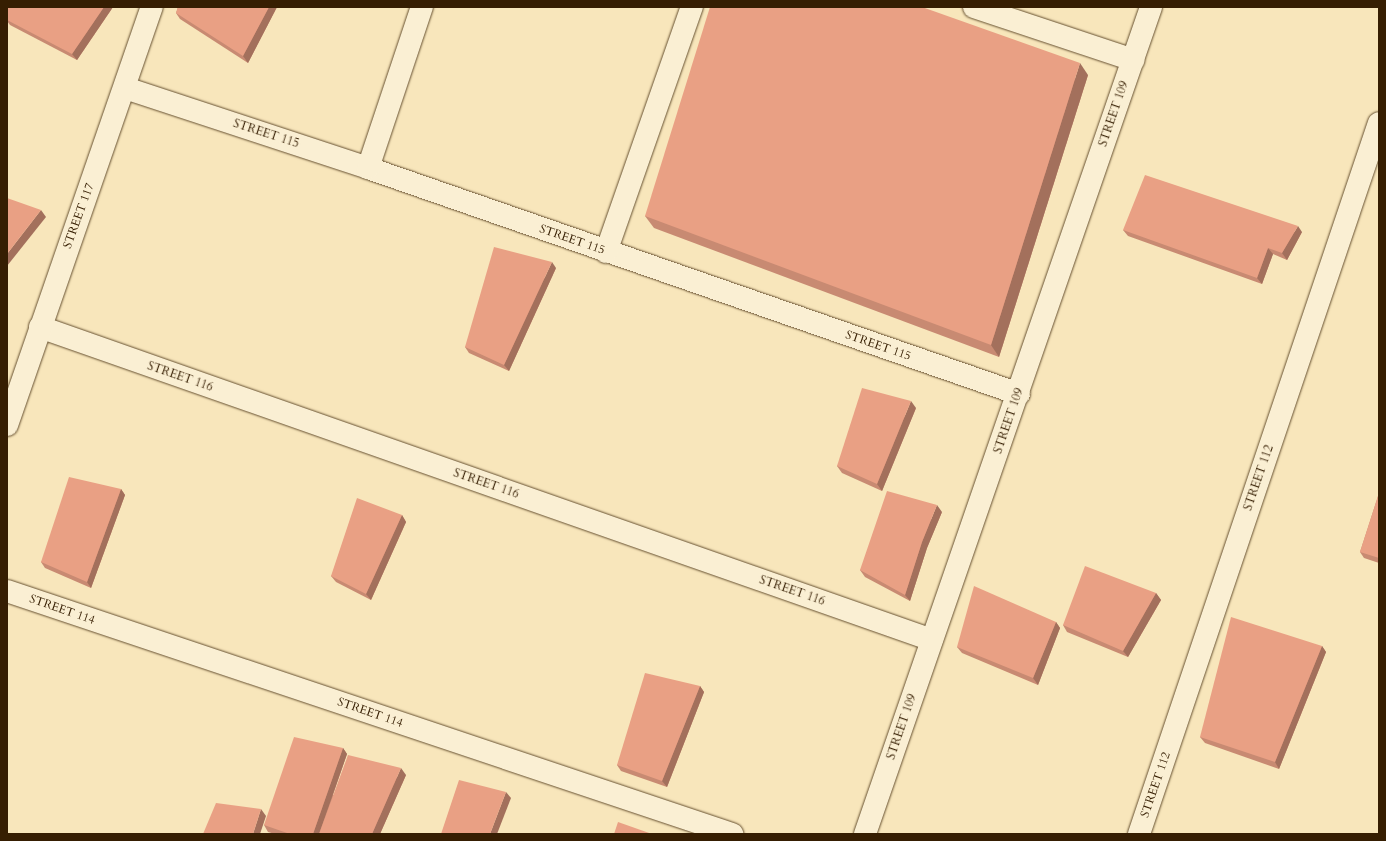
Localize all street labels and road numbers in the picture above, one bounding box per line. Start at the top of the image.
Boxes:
street label: STREET 109 [1096,79,1132,149]
street label: STREET 115 [231,117,301,151]
street label: STREET 117 [61,181,97,251]
street label: STREET 115 [537,222,607,258]
street label: STREET 115 [843,328,913,364]
street label: STREET 116 [145,359,215,395]
street label: STREET 109 [991,386,1027,456]
street label: STREET 112 [1241,443,1277,513]
street label: STREET 116 [451,466,521,502]
street label: STREET 116 [757,573,827,609]
street label: STREET 114 [27,592,97,628]
street label: STREET 109 [884,692,920,762]
street label: STREET 114 [335,695,405,731]
street label: STREET 112 [1138,750,1174,820]

